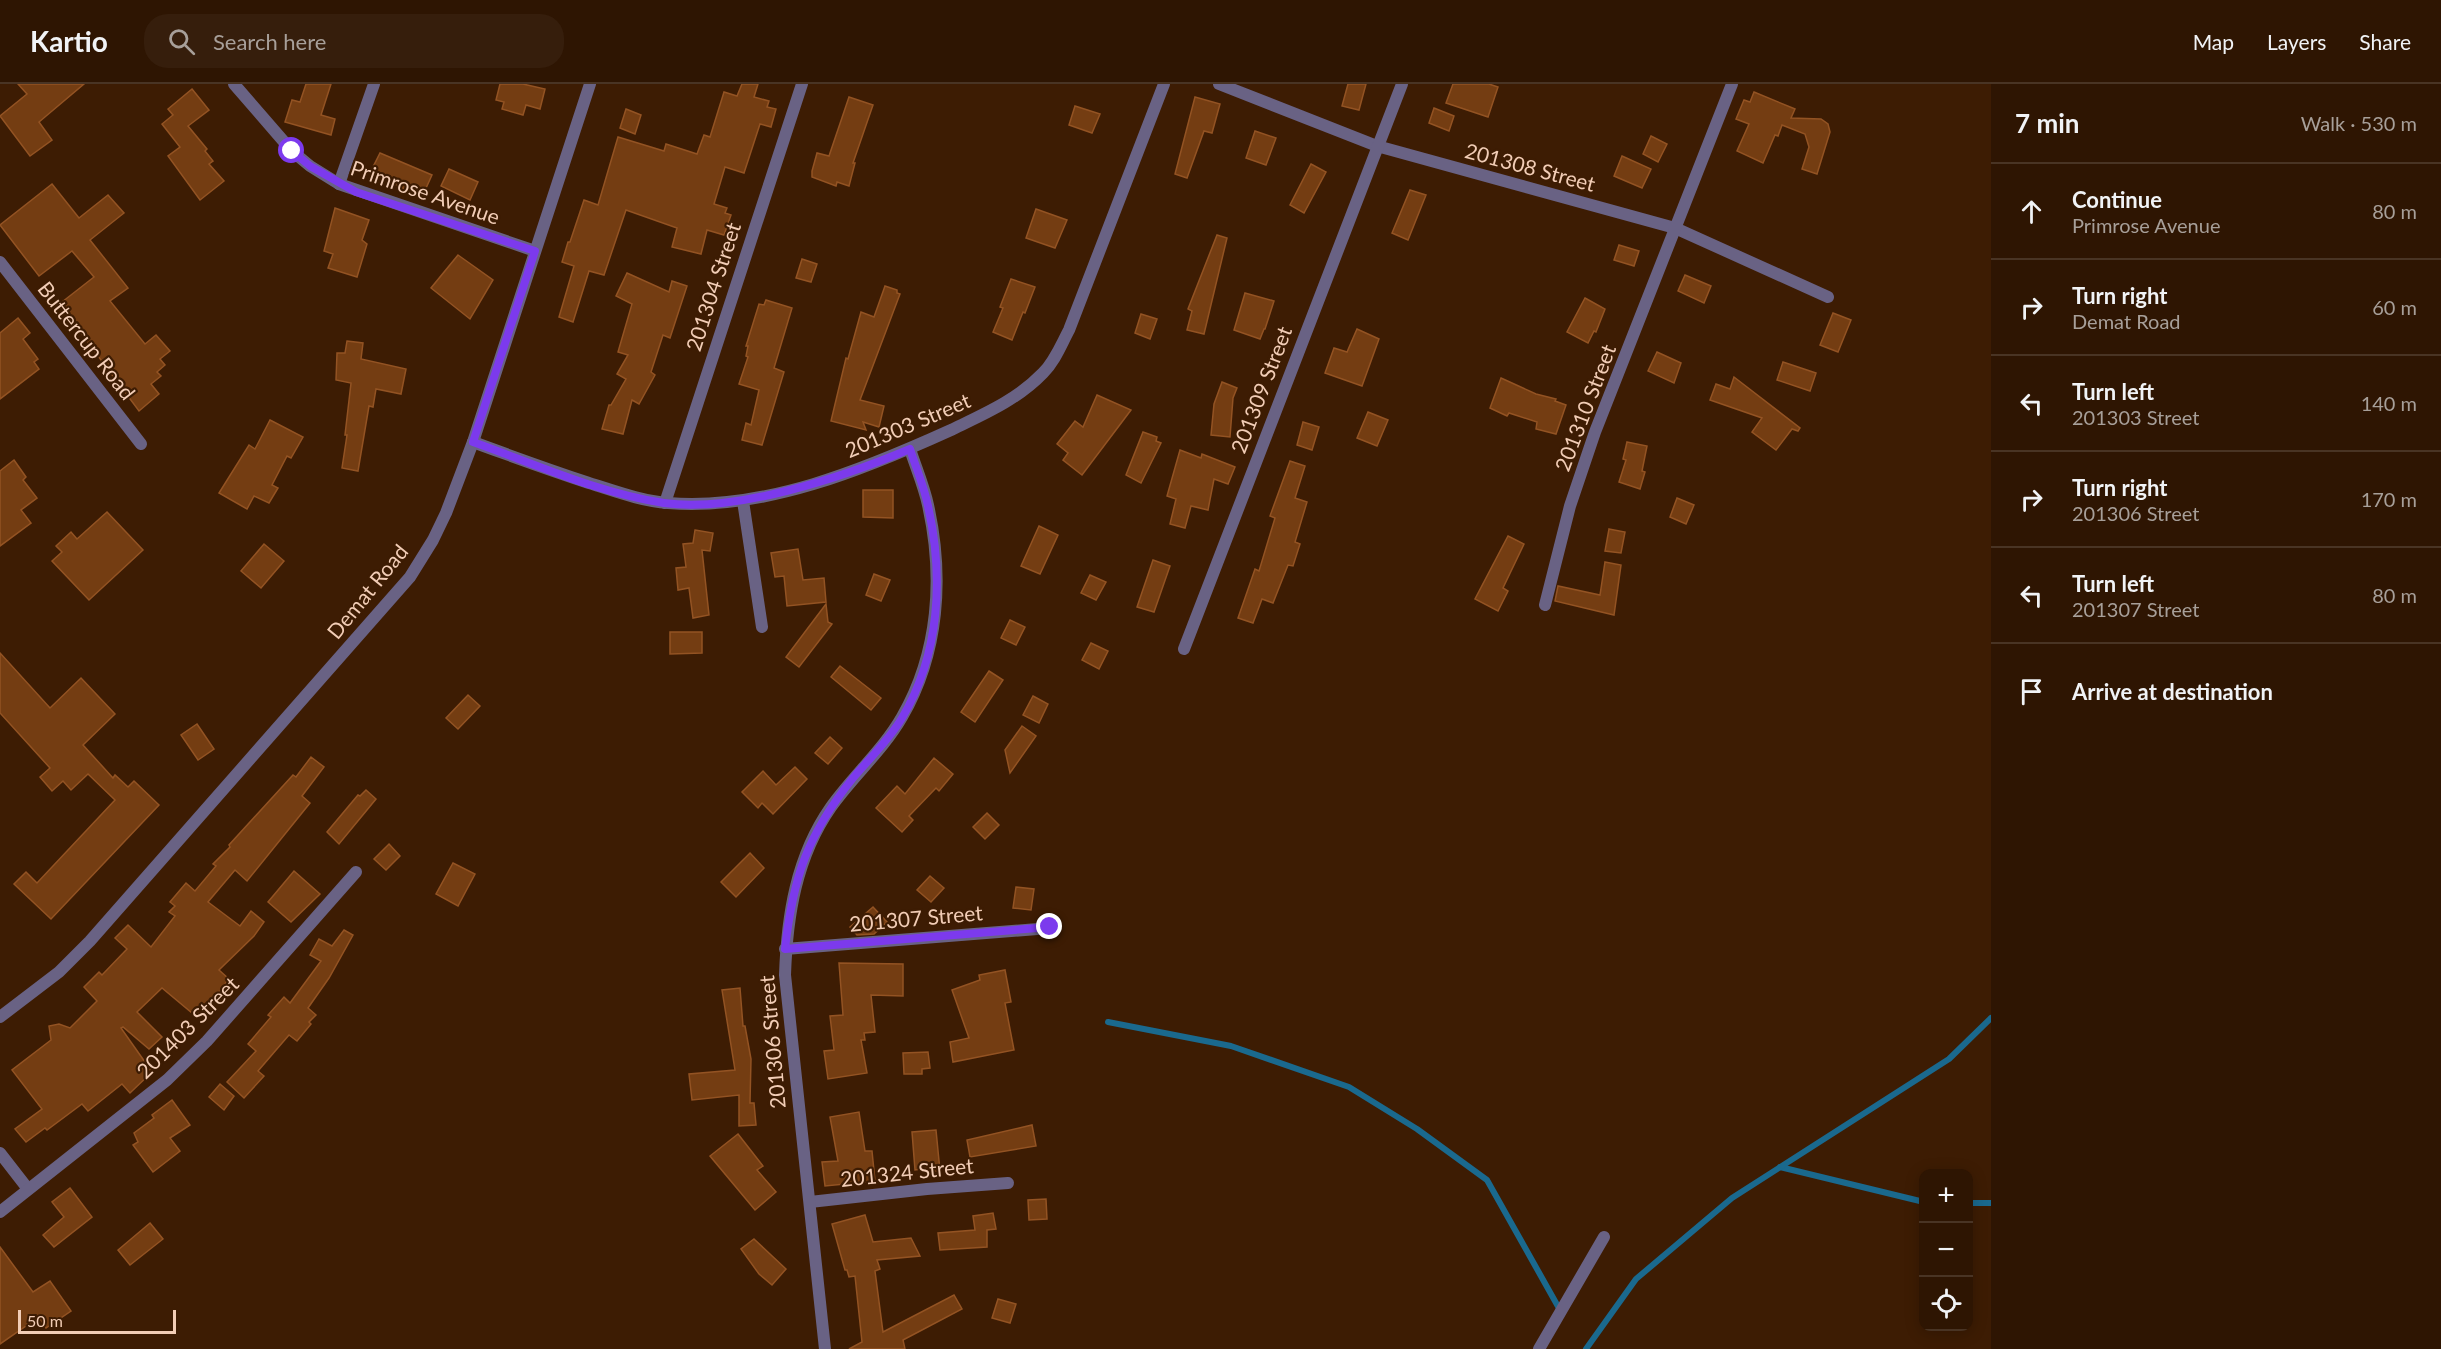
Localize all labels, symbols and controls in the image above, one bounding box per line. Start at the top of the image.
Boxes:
search box [144,14,564,68]
text: Kartio [30,24,108,58]
icon: search [165,25,198,58]
text: Search here [213,28,326,55]
text: Map [2193,29,2234,54]
text: Layers [2267,29,2326,54]
text: Share [2359,29,2411,54]
text: 7 min [2015,107,2079,139]
text: Walk · 530 m [2301,111,2417,135]
route start [278,137,304,163]
street label: 201308 Street [1463,137,1599,196]
street label: Primrose Avenue [348,154,503,229]
text: Continue [2072,186,2162,213]
icon: ahead [2015,195,2048,228]
text: 80 m [2372,199,2417,223]
text: Primrose Avenue [2072,213,2220,237]
street label: 201304 Street [680,219,745,354]
street label: Buttercup Road [33,276,141,404]
text: Turn right [2072,282,2167,309]
icon: right [2015,291,2048,324]
text: 60 m [2372,295,2417,319]
text: Demat Road [2072,309,2181,333]
street label: 201309 Street [1225,322,1296,456]
street label: 201310 Street [1549,340,1620,474]
text: Turn left [2072,378,2154,405]
street label: 201303 Street [841,387,974,462]
icon: left [2015,387,2048,420]
text: 140 m [2361,391,2417,415]
text: 201303 Street [2072,405,2199,429]
text: Turn right [2072,474,2167,501]
icon: right [2015,483,2048,516]
text: 170 m [2361,487,2417,511]
text: 201306 Street [2072,501,2199,525]
street label: Demat Road [321,539,412,643]
text: Turn left [2072,570,2154,597]
icon: left [2015,579,2048,612]
text: 80 m [2372,583,2417,607]
text: 201307 Street [2072,597,2199,621]
icon: arrive [2015,675,2048,708]
text: Arrive at destination [2072,678,2273,705]
street label: 201307 Street [848,899,984,936]
route end [1036,913,1062,939]
street label: 201403 Street [131,970,243,1083]
street label: 201306 Street [753,974,790,1110]
street label: 201324 Street [839,1152,975,1191]
map controls [1919,1169,1973,1331]
button: + [1919,1169,1973,1223]
button: − [1919,1223,1973,1277]
button: locate [1919,1277,1973,1331]
scale bar [18,1307,176,1334]
text: 50 m [27,1311,63,1330]

